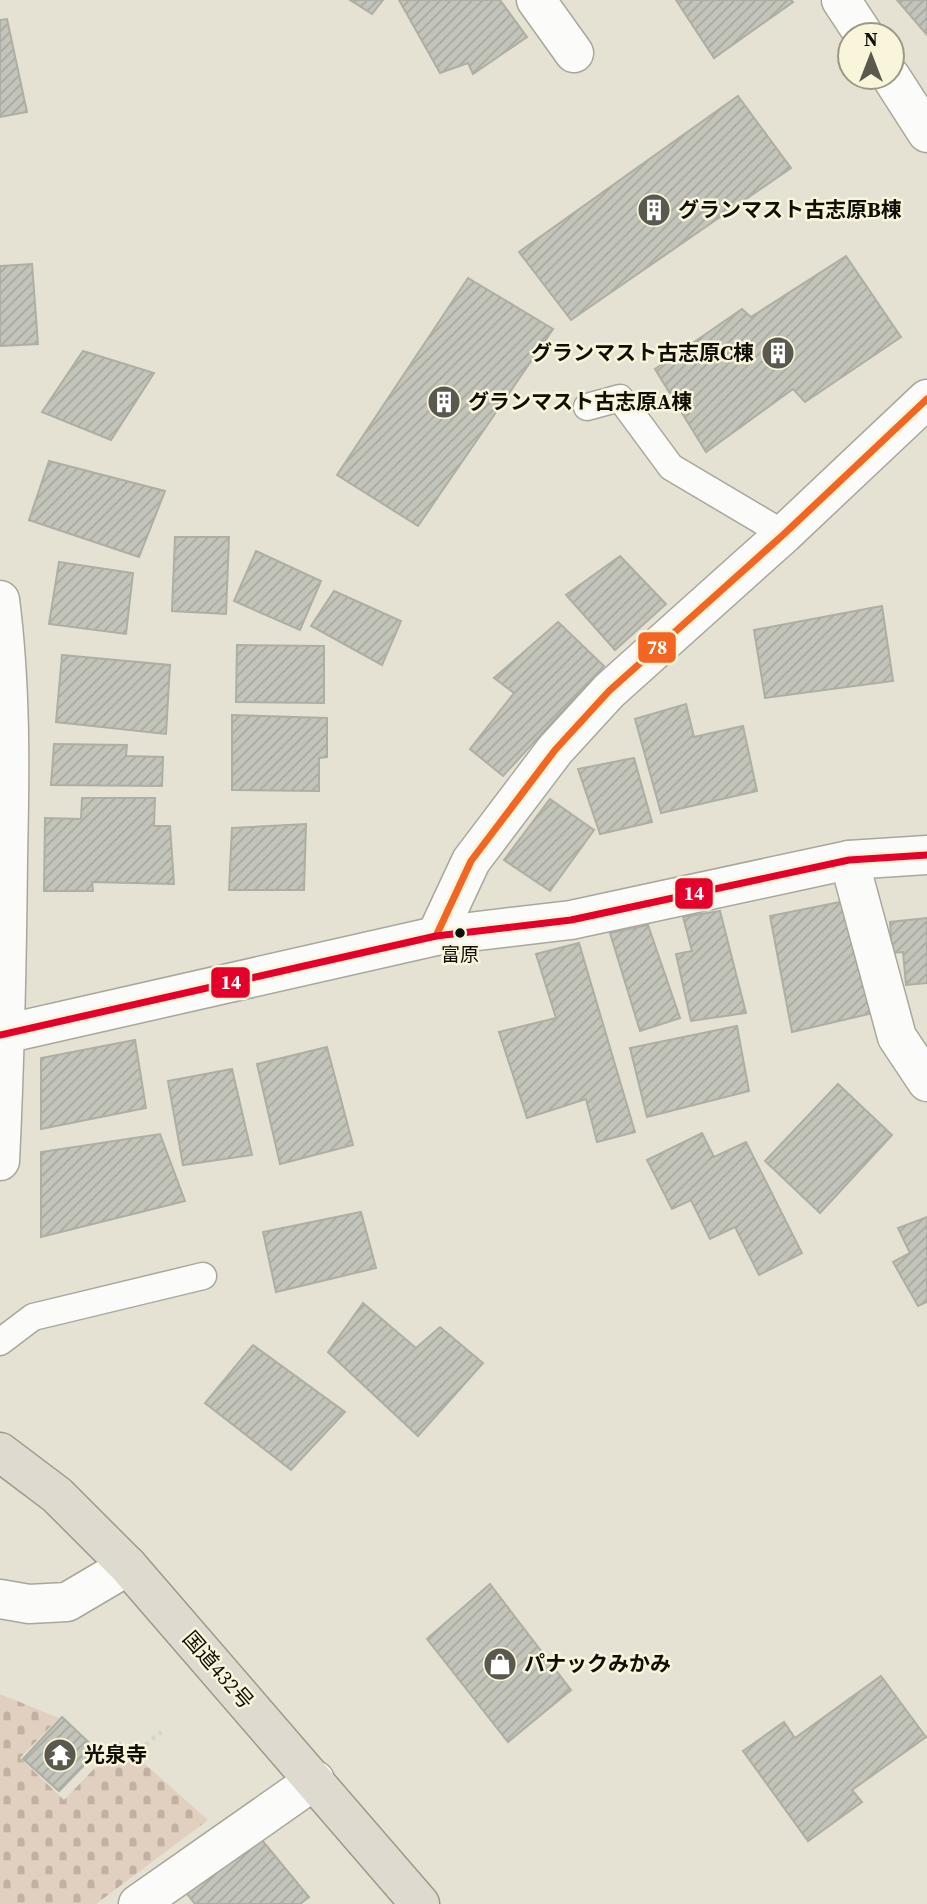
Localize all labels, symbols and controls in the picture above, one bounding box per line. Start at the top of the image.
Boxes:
north arrow [836,21,906,91]
text: N [864,26,878,52]
building icon: グランマスト古志原B棟 [635,191,673,229]
place label: グランマスト古志原B棟 [678,195,902,224]
building icon: グランマスト古志原C棟 [759,334,797,372]
place label: グランマスト古志原C棟 [531,338,754,367]
building icon: グランマスト古志原A棟 [425,383,463,421]
place label: グランマスト古志原A棟 [468,387,692,416]
line badge: 78 [637,631,677,664]
text: 78 [647,634,667,660]
line badge: 14 [674,877,714,910]
text: 14 [684,880,704,906]
marker: 富原 [453,926,467,940]
place label: 富原 [441,941,479,967]
line badge: 14 [210,966,251,999]
text: 14 [221,969,241,995]
street label: 国道432号 [176,1624,260,1715]
shop icon: パナックみかみ [481,1645,519,1683]
place label: パナックみかみ [524,1649,671,1678]
temple icon: 光泉寺 [41,1736,79,1774]
place label: 光泉寺 [84,1740,147,1769]

